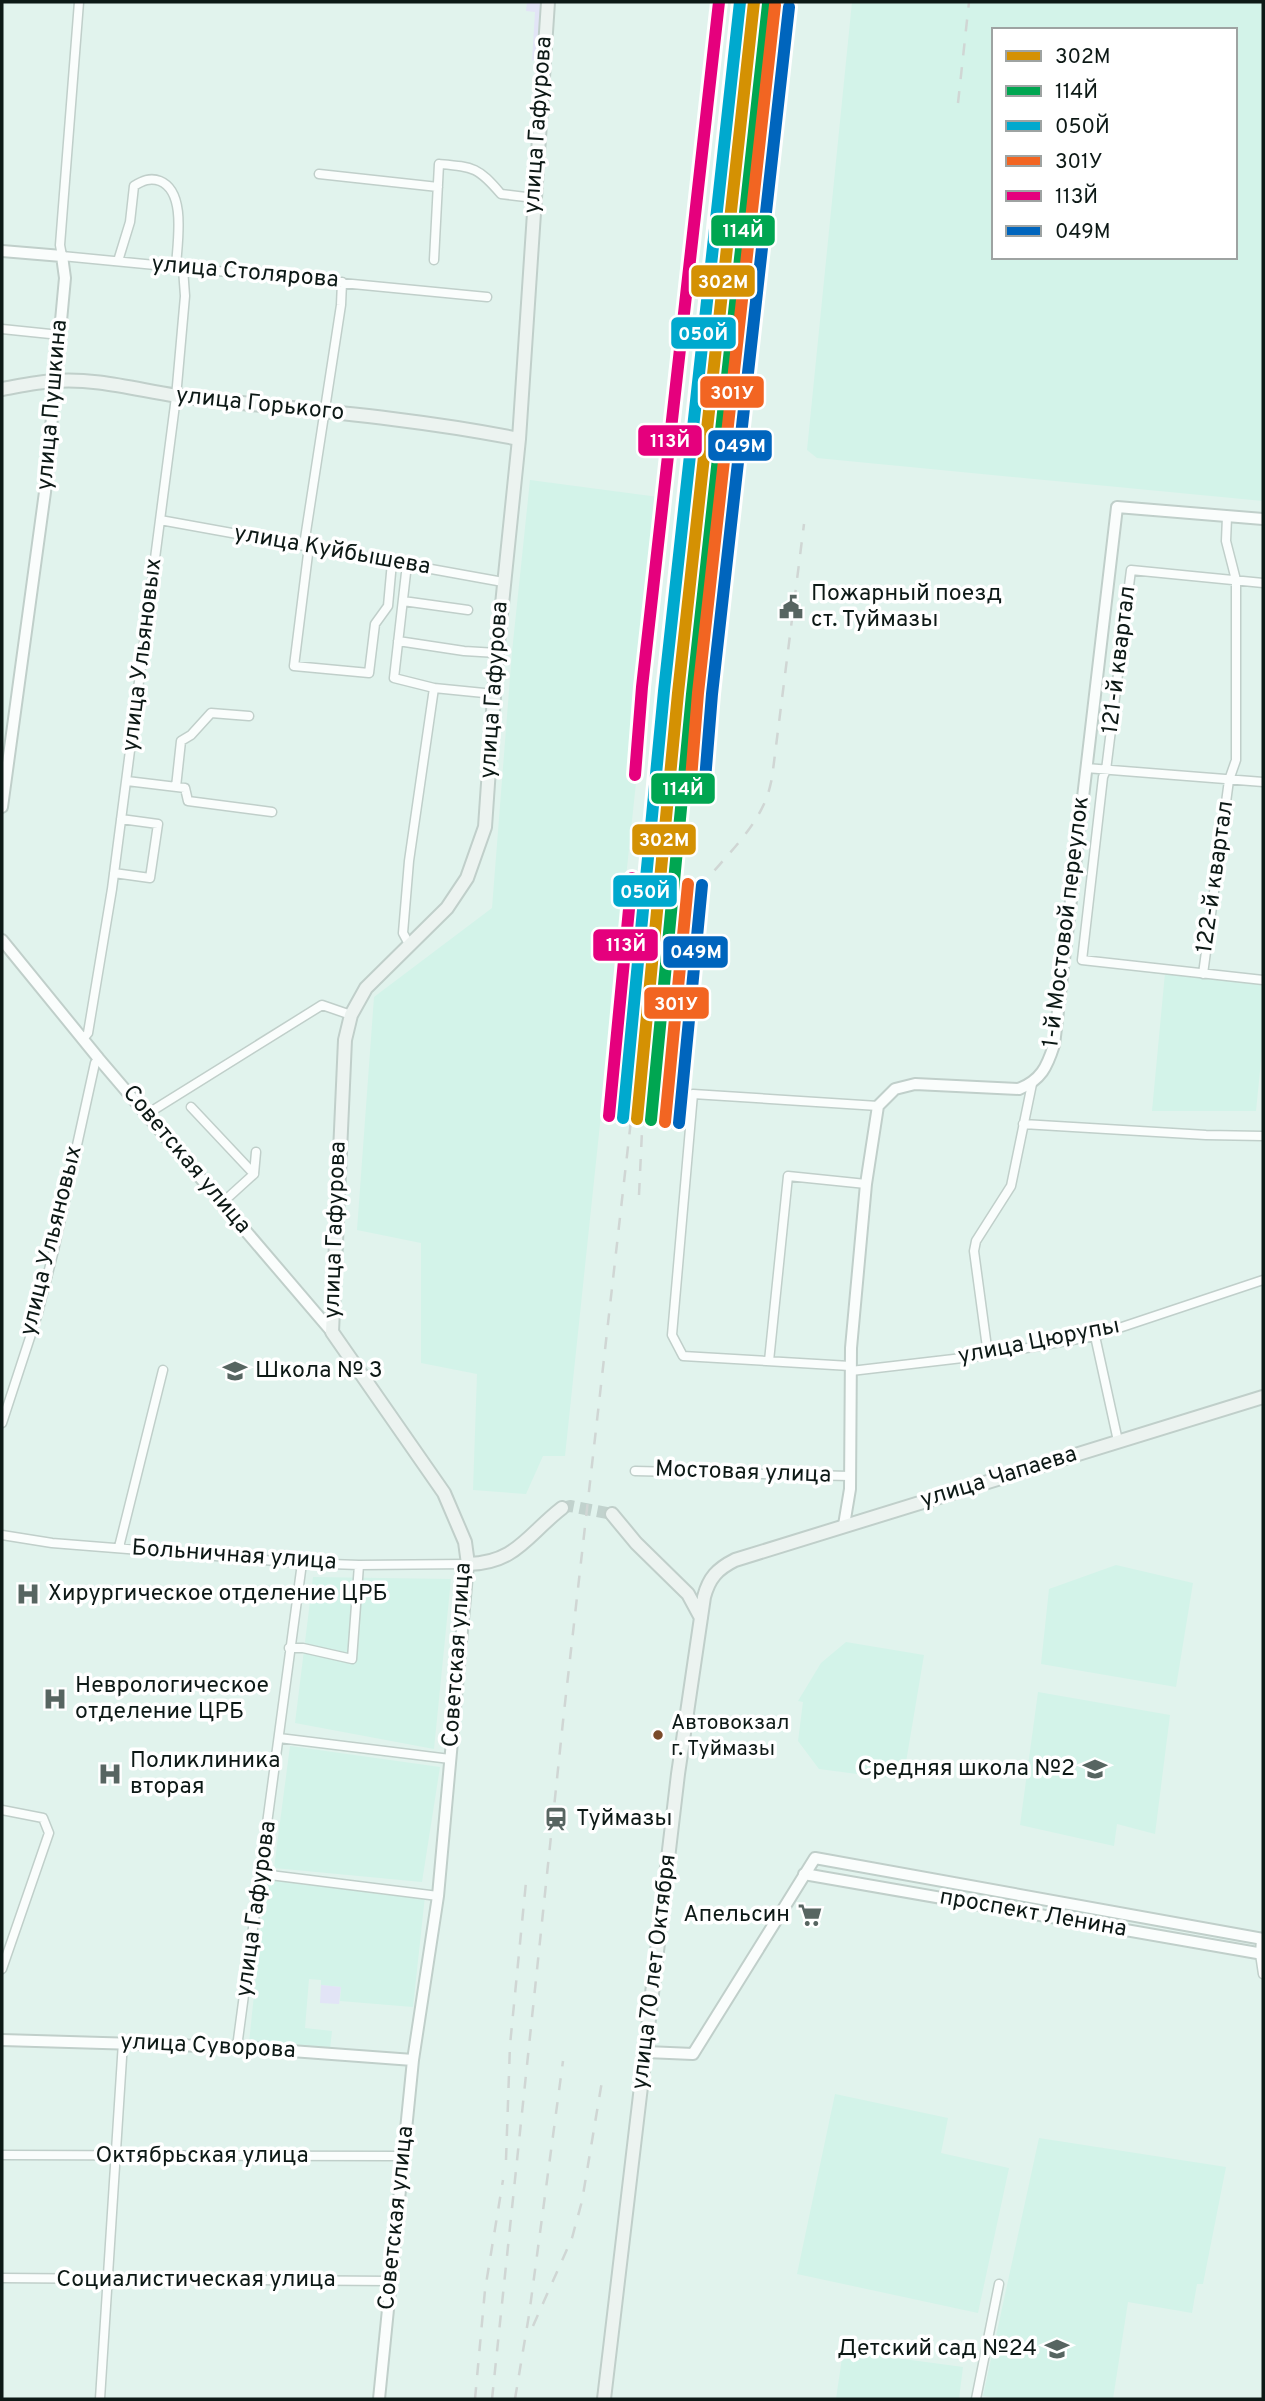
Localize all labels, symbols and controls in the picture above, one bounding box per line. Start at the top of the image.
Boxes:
legend [992,28,1237,259]
street label: улица Гафурова [518,35,560,215]
text: 302М [1055,44,1111,71]
text: 114Й [1055,78,1098,106]
text: 050Й [1055,113,1110,141]
text: 301У [1055,149,1103,176]
text: 113Й [1055,183,1098,211]
line badge: 114Й [710,214,776,247]
text: 114Й [722,219,764,244]
text: 049М [1055,219,1111,246]
street label: улица Столярова [150,250,340,296]
line badge: 302М [690,264,756,298]
text: 302М [698,271,748,295]
line badge: 050Й [670,316,737,350]
street label: улица Пушкина [31,318,75,492]
text: 050Й [678,322,728,347]
line badge: 301У [699,375,765,409]
street label: улица Горького [174,382,346,428]
text: 301У [710,382,754,406]
line badge: 113Й [637,424,703,457]
text: 113Й [650,429,690,454]
line badge: 049М [707,429,773,462]
text: 049М [714,435,766,459]
street label: улица Куйбышева [231,519,433,583]
street label: улица Ульяновых [117,556,169,753]
place label: Пожарный поезд ст. Туймазы [811,580,1002,635]
street label: 121-й квартал [1097,584,1143,736]
public building icon: Пожарный поезд ст. Туймазы [777,593,805,621]
street label: улица Гафурова [474,600,516,780]
line badge: 114Й [650,772,716,805]
text: 114Й [662,777,704,802]
street label: 1-й Мостовой переулок [1037,795,1097,1049]
street label: 122-й квартал [1191,799,1241,955]
line badge: 302М [631,823,697,856]
text: 302М [639,829,689,853]
line badge: 050Й [612,874,678,908]
text: 050Й [620,880,670,905]
line badge: 113Й [592,928,659,962]
text: 113Й [606,933,646,958]
line badge: 049М [662,935,729,969]
text: 049М [670,941,722,965]
line badge: 301У [643,986,710,1020]
text: 301У [654,993,698,1017]
street label: Советская улица [115,1080,257,1240]
street label: улица Гафурова [318,1141,354,1319]
street label: улица Ульяновых [14,1143,90,1339]
street label: улица Цюрупы [956,1312,1122,1372]
school or university icon: Школа № 3 [221,1357,249,1385]
place label: Школа № 3 [255,1357,383,1386]
street label: улица Чапаева [917,1440,1081,1516]
street label: Мостовая улица [654,1455,832,1491]
street label: Больничная улица [131,1534,337,1578]
street label: Советская улица [437,1562,479,1748]
hospital icon: Хирургическое отделение ЦРБ [14,1580,42,1608]
place label: Хирургическое отделение ЦРБ [48,1580,388,1609]
place label: Неврологическое отделение ЦРБ [75,1672,269,1727]
hospital icon: Неврологическое отделение ЦРБ [41,1685,69,1713]
place label: Автовокзал г. Туймазы [671,1710,790,1763]
marker: Автовокзал г. Туймазы [651,1728,665,1742]
place label: Поликлиника вторая [130,1747,280,1802]
place label: Средняя школа №2 [857,1755,1075,1784]
school or university icon: Средняя школа №2 [1081,1755,1109,1783]
hospital icon: Поликлиника вторая [96,1760,124,1788]
station icon: Туймазы [542,1805,570,1833]
place label: Туймазы [576,1805,672,1834]
street label: улица Гафурова [230,1819,284,1999]
street label: улица 70 лет Октября [626,1853,684,2091]
street label: проспект Ленина [937,1883,1129,1945]
place label: Апельсин [683,1901,790,1930]
supermarket icon: Апельсин [796,1901,824,1929]
street label: улица Суворова [120,2028,296,2066]
street label: Советская улица [373,2124,421,2312]
street label: Октябрьская улица [95,2142,309,2171]
street label: Социалистическая улица [56,2266,336,2295]
place label: Детский сад №24 [837,2335,1037,2364]
school or university icon: Детский сад №24 [1043,2335,1071,2363]

